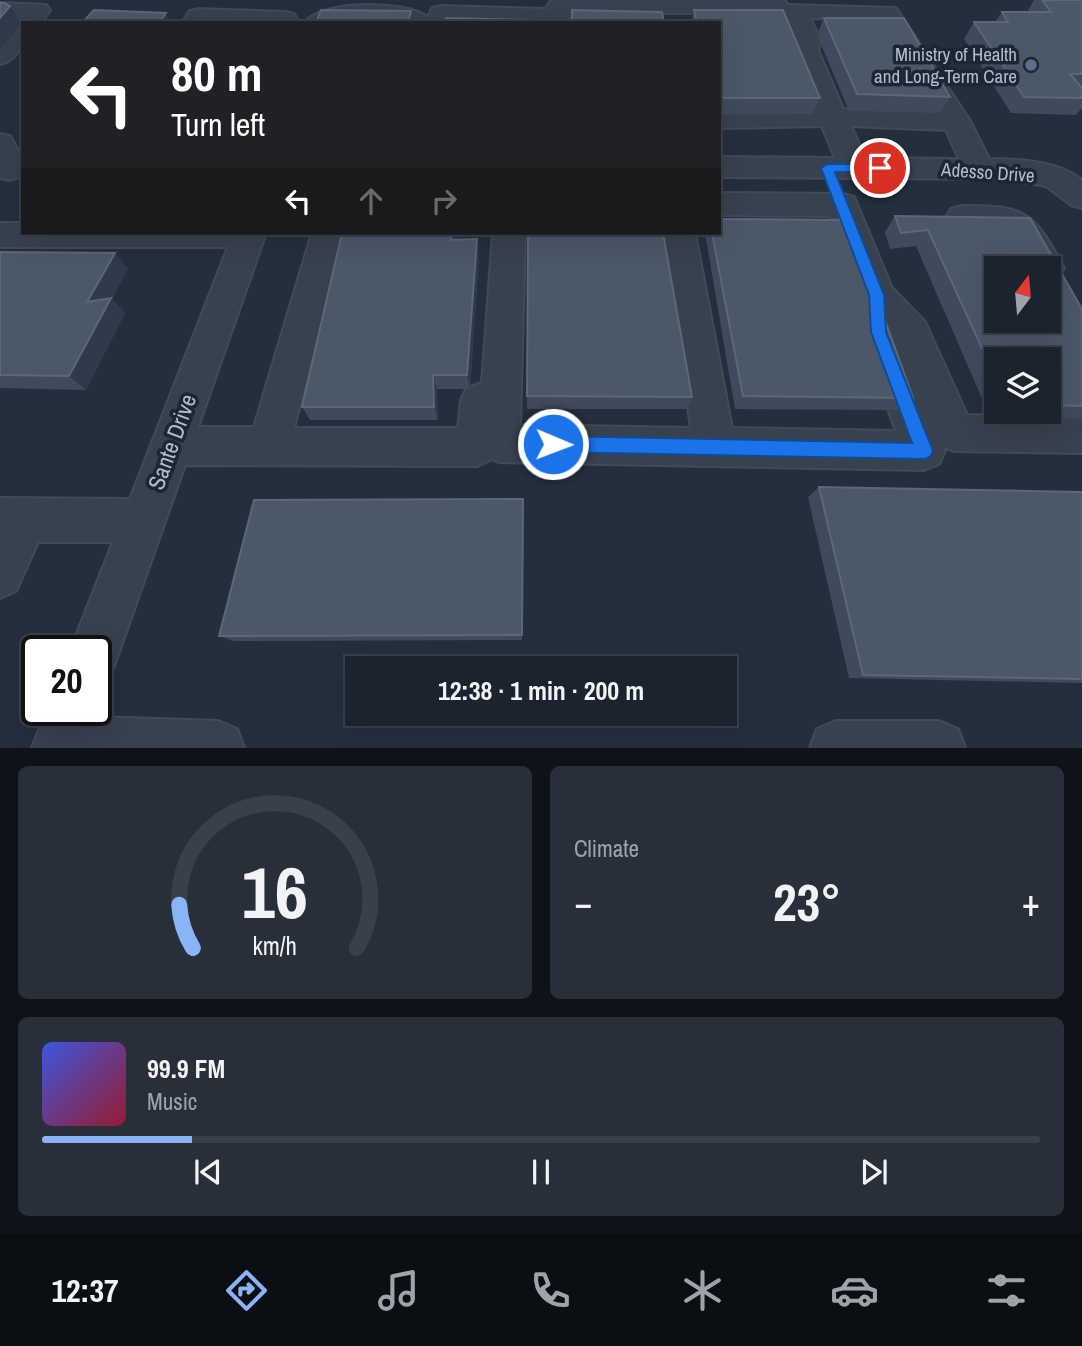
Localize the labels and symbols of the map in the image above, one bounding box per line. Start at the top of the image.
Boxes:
place label: Ministry of Health and Long-Term Care [874,41,1017,89]
marker: Ministry of Health and Long-Term Care [1023,57,1039,73]
pin [850,138,910,198]
street label: Adesso Drive [939,156,1036,188]
north arrow [984,256,1060,332]
street label: Sante Drive [140,390,203,494]
position arrow [516,407,590,481]
speed limit sign: 20 [21,635,112,726]

